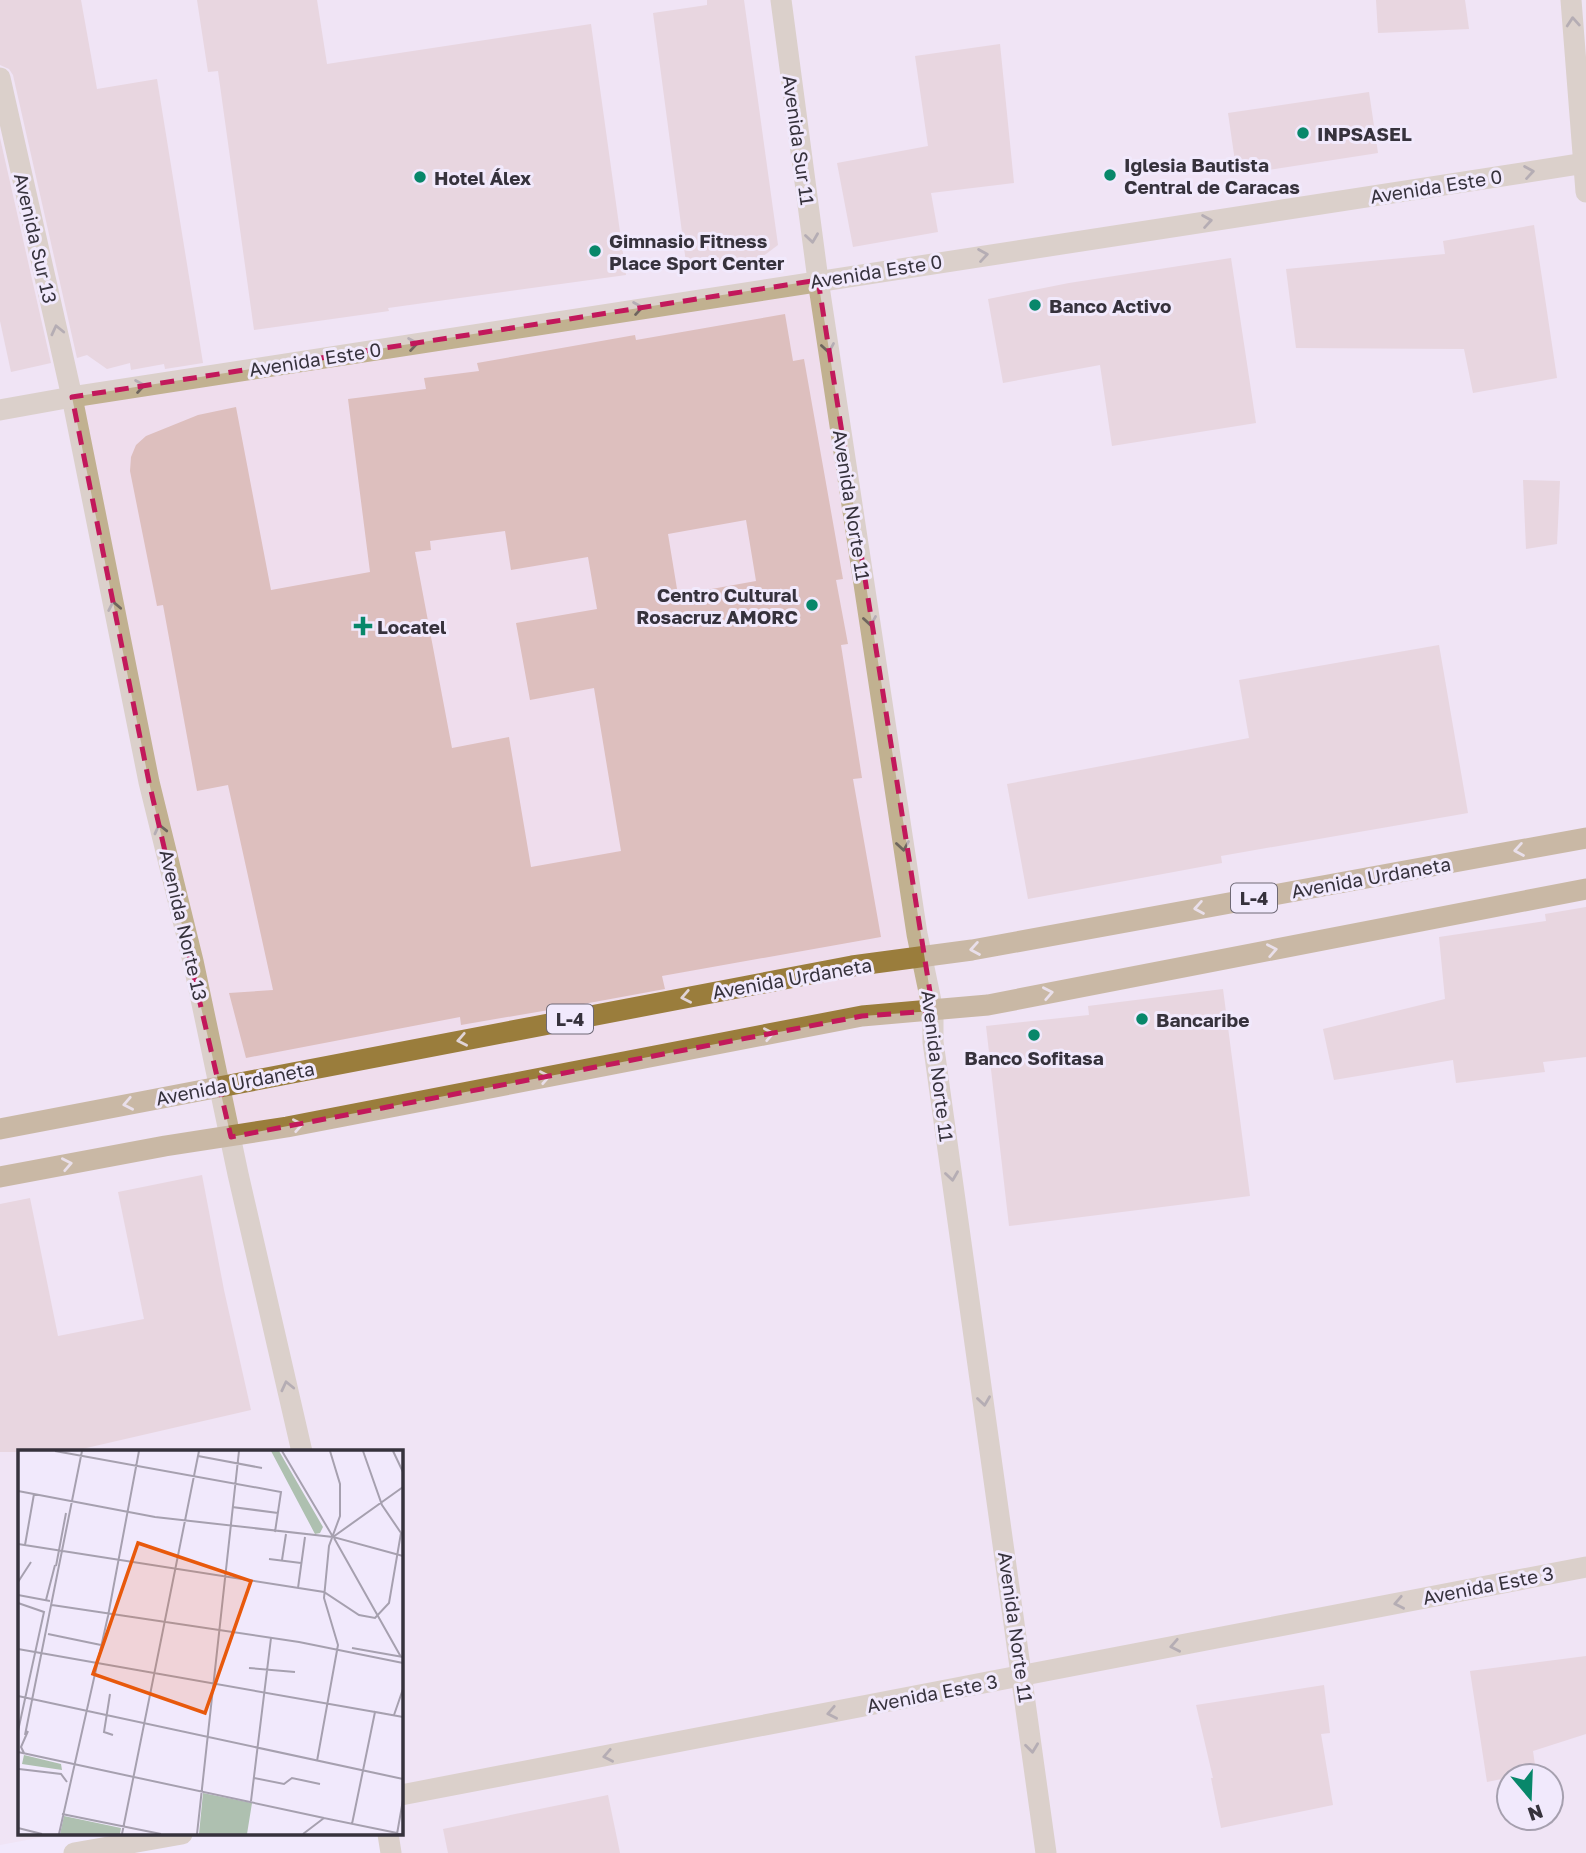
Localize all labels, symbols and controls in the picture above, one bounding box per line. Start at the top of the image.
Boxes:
one-way arrow [1566,16,1581,27]
street label: Avenida Sur 11 [778,74,820,206]
place label: INPSASEL [1317,122,1412,145]
marker: INPSASEL [1295,125,1311,141]
place label: Iglesia Bautista Central de Caracas [1124,153,1300,198]
street label: Avenida Este 0 [1368,164,1504,208]
one-way arrow [1523,164,1535,179]
place label: Hotel Álex [434,166,531,189]
marker: Iglesia Bautista Central de Caracas [1102,167,1118,183]
marker: Hotel Álex [412,169,428,185]
street label: Avenida Sur 13 [10,171,62,305]
one-way arrow [1202,214,1213,229]
place label: Gimnasio Fitness Place Sport Center [609,229,785,274]
one-way arrow [805,232,820,243]
marker: Gimnasio Fitness Place Sport Center [587,243,603,259]
one-way arrow [977,248,988,263]
street label: Avenida Este 0 [808,249,944,293]
place label: Banco Activo [1049,294,1171,317]
marker: Banco Activo [1027,297,1043,313]
one-way arrow [632,301,643,316]
one-way arrow [51,324,65,336]
street label: Avenida Este 0 [247,337,383,381]
one-way arrow [407,337,419,352]
one-way arrow [821,342,836,354]
one-way arrow [134,379,146,394]
street label: Avenida Norte 11 [829,428,875,582]
place label: Centro Cultural Rosacruz AMORC [636,583,798,628]
marker: Centro Cultural Rosacruz AMORC [804,597,820,613]
one-way arrow [107,600,122,612]
place label: Locatel [377,615,446,638]
one-way arrow [862,615,877,627]
marker: Locatel [355,618,371,634]
one-way arrow [154,823,169,835]
one-way arrow [896,840,911,852]
one-way arrow [1513,841,1525,856]
street label: Avenida Norte 13 [155,847,213,1003]
street label: Avenida Urdaneta [1290,852,1452,902]
road number: L-4 [1231,884,1277,912]
one-way arrow [1193,900,1205,915]
one-way arrow [969,941,981,956]
one-way arrow [1266,943,1278,958]
street label: Avenida Urdaneta [711,953,873,1003]
one-way arrow [1042,986,1054,1001]
one-way arrow [680,989,692,1004]
street label: Avenida Norte 11 [917,989,959,1143]
road number: L-4 [547,1004,593,1034]
place label: Bancaribe [1156,1008,1249,1031]
marker: Bancaribe [1134,1011,1150,1027]
one-way arrow [763,1027,775,1042]
marker: Banco Sofitasa [1026,1027,1042,1043]
one-way arrow [456,1032,468,1047]
place label: Banco Sofitasa [964,1046,1104,1069]
street label: Avenida Urdaneta [154,1056,316,1110]
one-way arrow [539,1071,551,1086]
one-way arrow [122,1096,134,1111]
one-way arrow [292,1119,304,1134]
one-way arrow [61,1158,73,1173]
one-way arrow [944,1170,959,1182]
one-way arrow [280,1380,295,1392]
one-way arrow [976,1395,991,1407]
inset map [18,1450,402,1836]
street label: Avenida Norte 11 [994,1550,1038,1704]
street label: Avenida Este 3 [1421,1561,1555,1609]
one-way arrow [1393,1595,1405,1610]
one-way arrow [1169,1638,1181,1653]
street label: Avenida Este 3 [865,1669,999,1717]
one-way arrow [826,1704,838,1719]
one-way arrow [1025,1742,1040,1754]
one-way arrow [602,1748,614,1763]
north arrow [1495,1762,1565,1832]
text: N [1525,1800,1546,1827]

